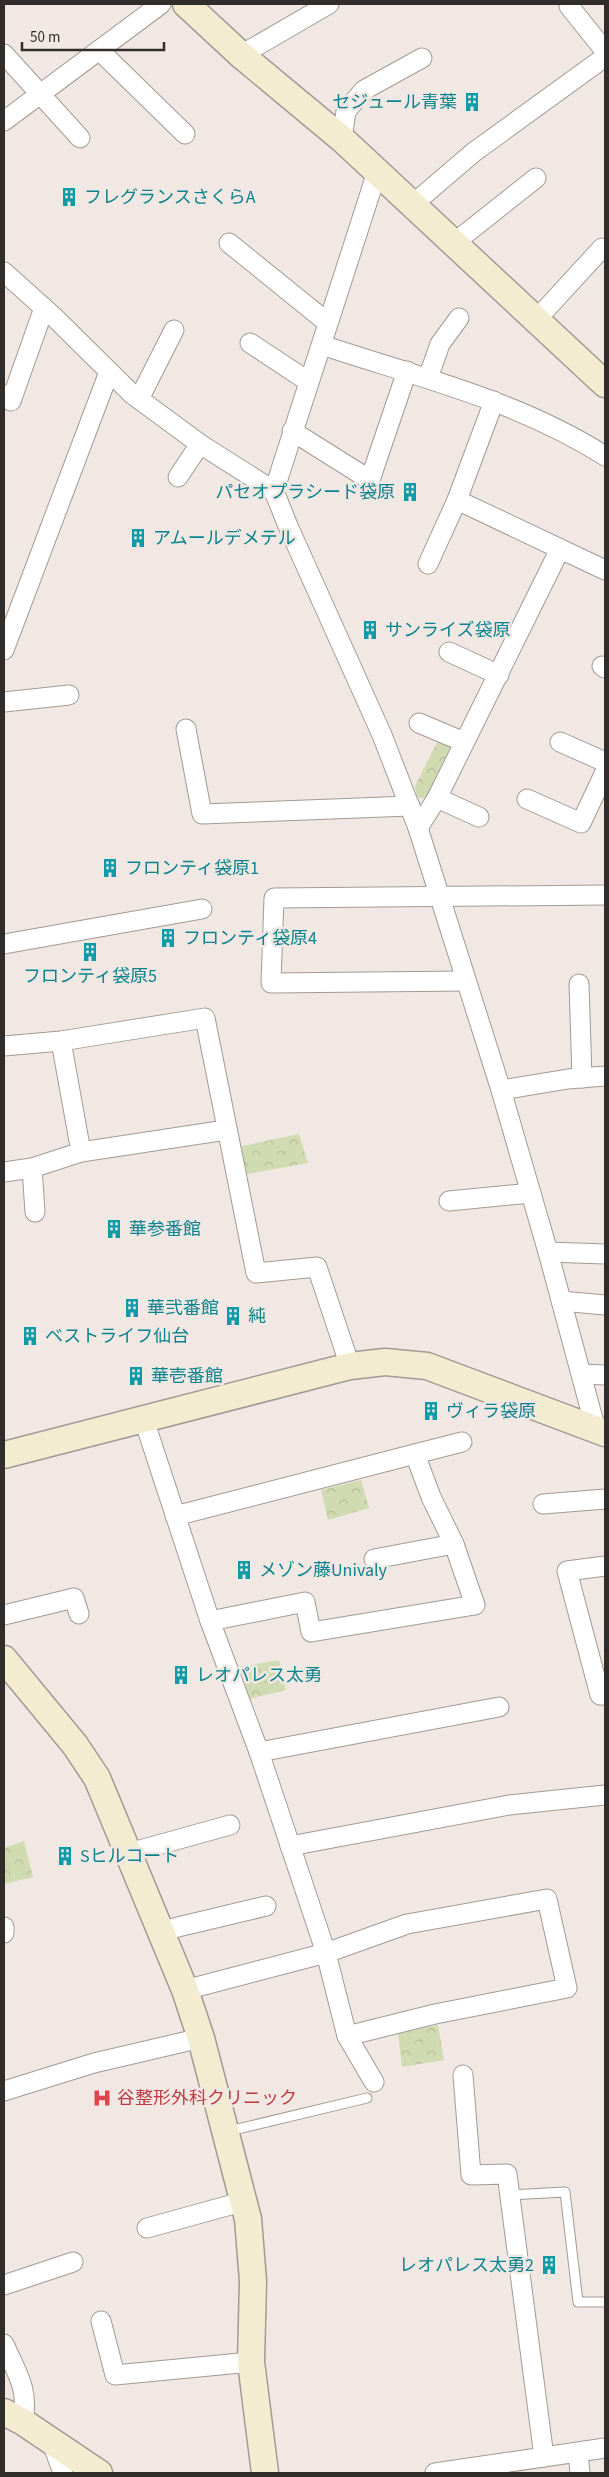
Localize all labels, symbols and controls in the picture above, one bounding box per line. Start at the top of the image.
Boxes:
scale bar [22,20,165,52]
text: 50 m [30,27,60,48]
place label: セジュール青葉 [332,90,457,115]
building icon: セジュール青葉 [461,91,483,113]
place label: フレグランスさくらA [84,185,256,210]
building icon: フレグランスさくらA [58,186,80,208]
place label: パセオプラシード袋原 [215,480,395,505]
building icon: パセオプラシード袋原 [399,481,421,503]
place label: アムールデメテル [153,526,296,551]
building icon: アムールデメテル [127,527,149,549]
place label: サンライズ袋原 [385,618,510,643]
building icon: サンライズ袋原 [359,619,381,641]
place label: フロンティ袋原1 [125,856,259,881]
building icon: フロンティ袋原1 [99,857,121,879]
place label: フロンティ袋原4 [183,926,317,951]
building icon: フロンティ袋原4 [157,927,179,949]
building icon: フロンティ袋原5 [79,941,101,963]
place label: フロンティ袋原5 [23,964,157,989]
place label: 華参番館 [129,1217,201,1242]
building icon: 華参番館 [103,1218,125,1240]
place label: 華弐番館 [147,1296,219,1321]
building icon: 華弐番館 [121,1297,143,1319]
place label: 純 [248,1304,266,1329]
building icon: 純 [222,1305,244,1327]
place label: ベストライフ仙台 [45,1324,189,1349]
building icon: ベストライフ仙台 [19,1325,41,1347]
place label: 華壱番館 [151,1364,223,1389]
building icon: 華壱番館 [125,1365,147,1387]
place label: ヴィラ袋原 [446,1399,536,1424]
building icon: ヴィラ袋原 [420,1400,442,1422]
place label: メゾン藤Univaly [259,1558,388,1583]
building icon: メゾン藤Univaly [233,1559,255,1581]
place label: レオパレス太勇 [196,1663,322,1688]
building icon: レオパレス太勇 [170,1664,192,1686]
place label: Sヒルコート [80,1844,179,1869]
building icon: Sヒルコート [54,1845,76,1867]
place label: 谷整形外科クリニック [117,2086,297,2111]
hospital icon: 谷整形外科クリニック [91,2087,113,2109]
place label: レオパレス太勇2 [399,2253,534,2278]
building icon: レオパレス太勇2 [538,2254,560,2276]

